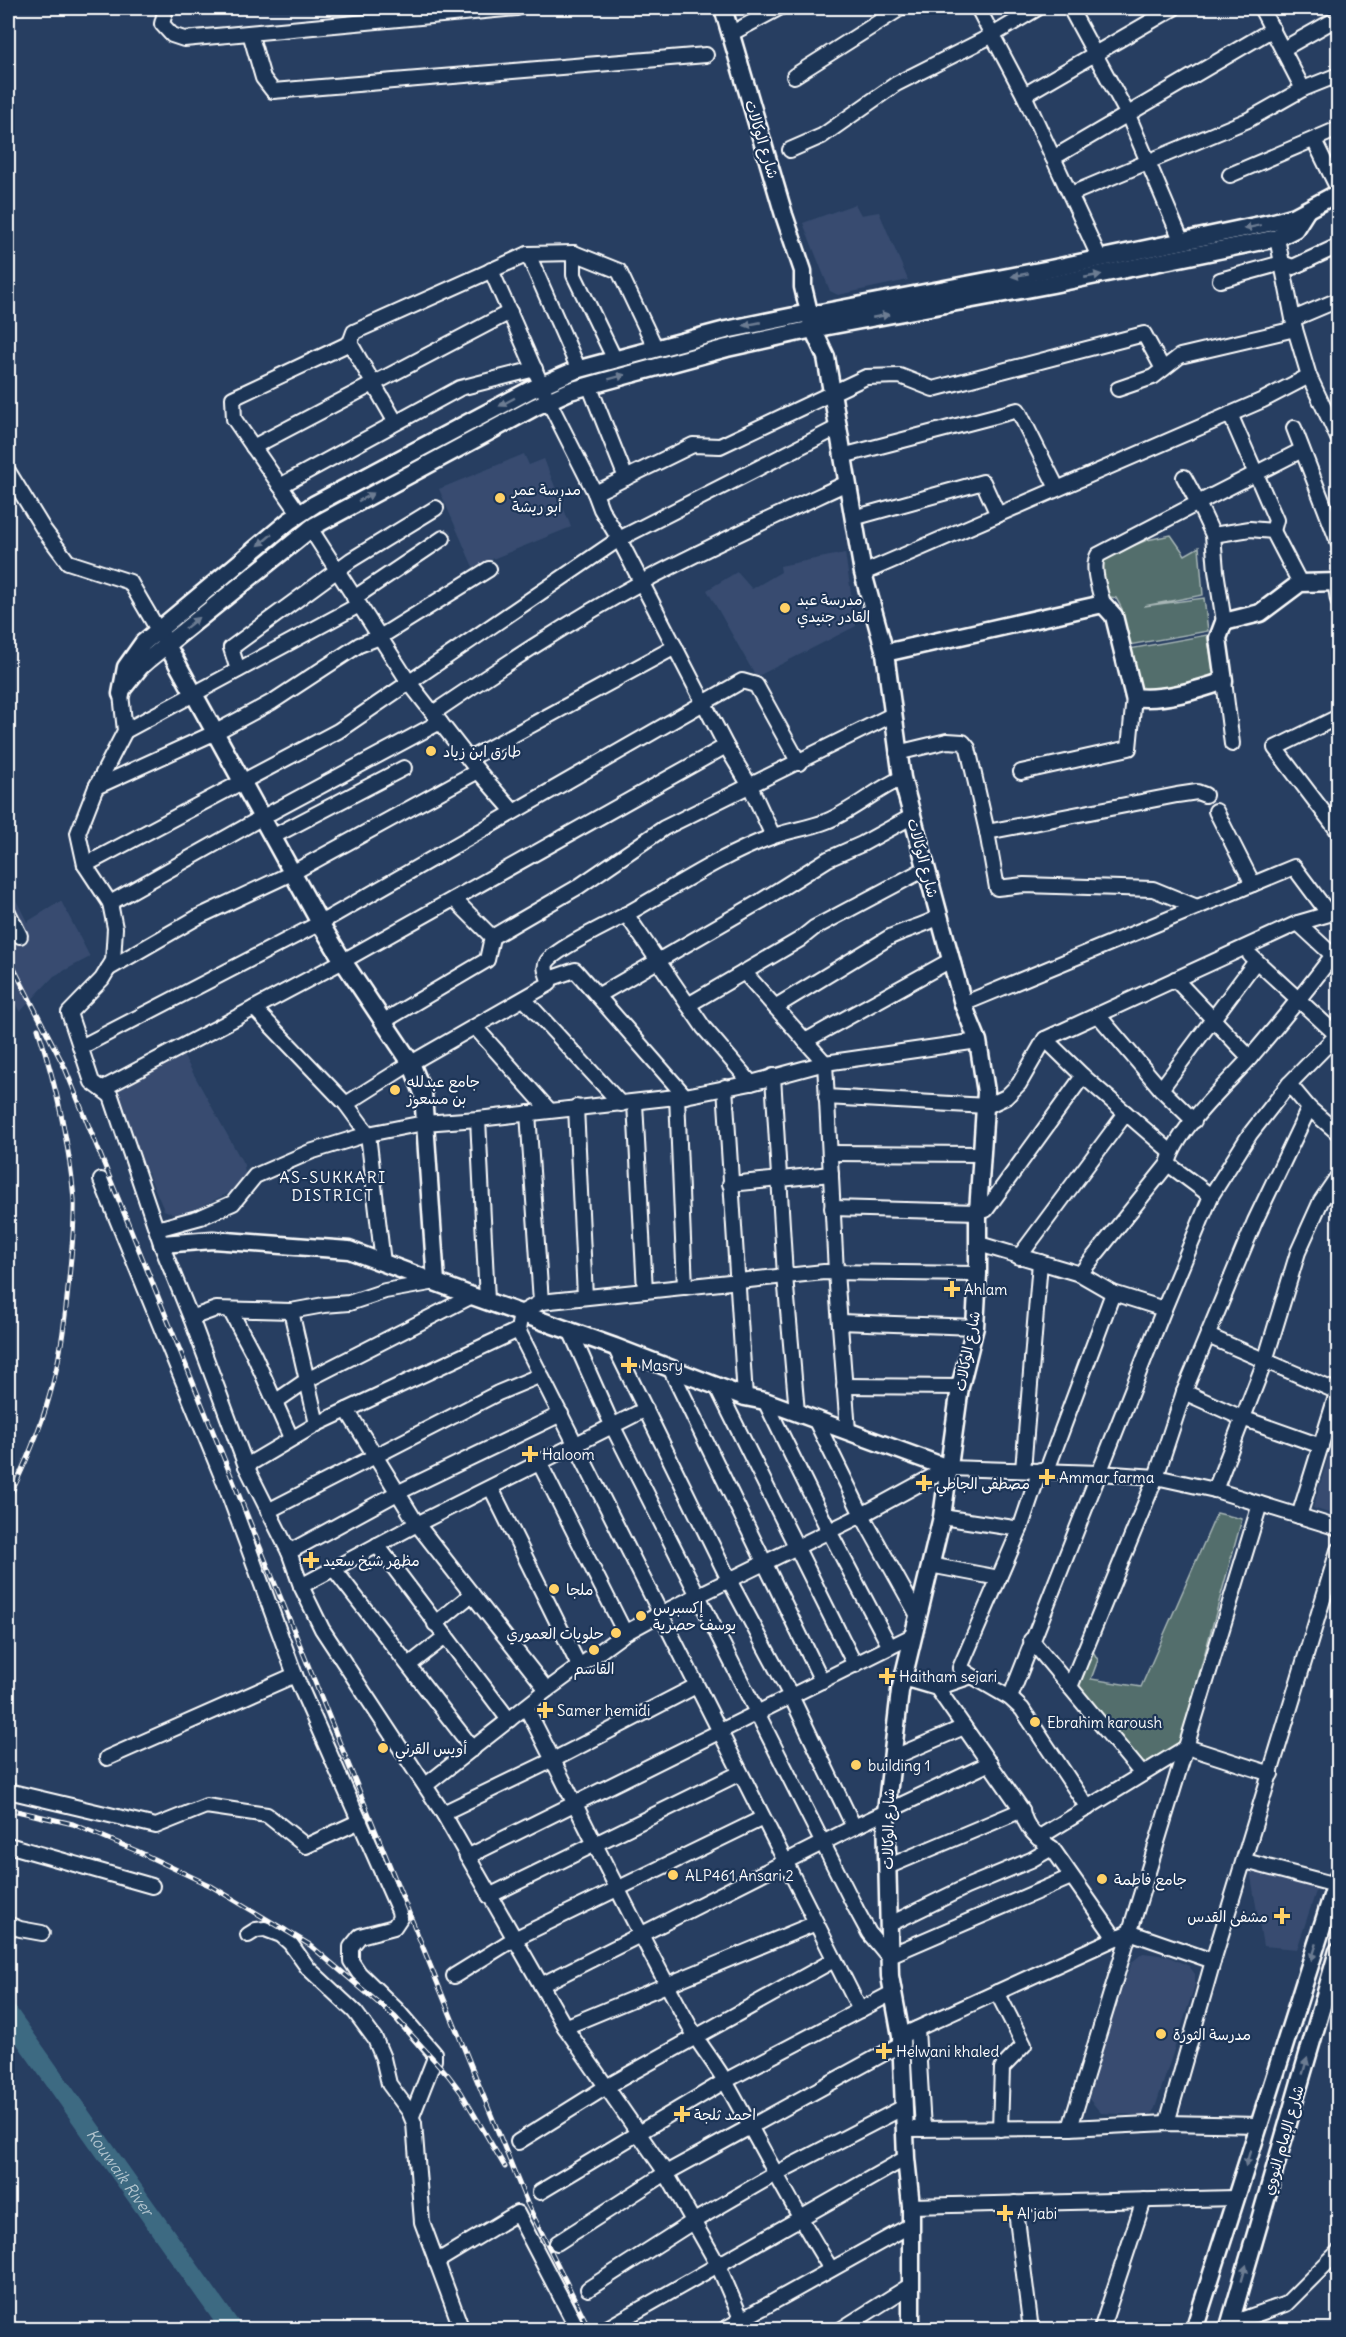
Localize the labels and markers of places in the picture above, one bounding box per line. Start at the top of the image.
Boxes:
place label: مدرسة عمر أبو ريشة [510,480,581,516]
marker: مدرسة عمر أبو ريشة [493,491,507,505]
place label: مدرسة عبد القادر جنيدي [797,590,870,628]
marker: مدرسة عبد القادر جنيدي [778,601,792,615]
place label: طارق ابن زياد [443,742,521,761]
marker: طارق ابن زياد [424,744,438,758]
place label: جامع عبدلله بن مسعوز [406,1072,480,1109]
marker: جامع عبدلله بن مسعوز [388,1083,402,1097]
place label: Ahlam [964,1280,1007,1299]
marker: Ahlam [945,1282,959,1296]
place label: Masry [641,1356,683,1375]
marker: Masry [622,1358,636,1372]
place label: Haloom [542,1445,595,1464]
marker: Haloom [523,1447,537,1461]
place label: Ammar farma [1059,1468,1155,1487]
marker: Ammar farma [1040,1470,1054,1484]
place label: مصطفى الجاطي [936,1474,1030,1497]
marker: مصطفى الجاطي [917,1476,931,1490]
place label: مظهر شيخ سعيد [323,1551,420,1571]
marker: مظهر شيخ سعيد [304,1553,318,1567]
place label: ملجا [566,1580,594,1599]
marker: ملجا [547,1582,561,1596]
place label: إكسبرس يوسف حصرية [653,1598,736,1634]
marker: إكسبرس يوسف حصرية [634,1609,648,1623]
place label: حلويات العموري [507,1624,604,1645]
marker: حلويات العموري [609,1626,623,1640]
marker: القاسم [587,1643,601,1657]
place label: القاسم [574,1659,614,1680]
place label: Haitham sejari [899,1667,997,1686]
marker: Haitham sejari [880,1669,894,1683]
place label: Samer hemidi [557,1701,650,1720]
marker: Samer hemidi [538,1703,552,1717]
place label: Ebrahim karoush [1047,1713,1162,1732]
marker: Ebrahim karoush [1028,1715,1042,1729]
place label: أويس القرني [395,1739,467,1762]
marker: أويس القرني [376,1741,390,1755]
place label: building 1 [868,1756,931,1775]
marker: building 1 [849,1758,863,1772]
place label: ALP461 Ansari 2 [685,1866,794,1885]
marker: ALP461 Ansari 2 [666,1868,680,1882]
place label: جامع فاطمة [1114,1870,1187,1891]
marker: جامع فاطمة [1095,1872,1109,1886]
place label: مشفى القدس [1187,1907,1268,1927]
marker: مشفى القدس [1273,1907,1291,1925]
place label: مدرسة الثورة [1173,2025,1251,2044]
marker: مدرسة الثورة [1154,2027,1168,2041]
place label: Helwani khaled [896,2042,999,2061]
marker: Helwani khaled [877,2044,891,2058]
place label: احمد ثلجة [694,2105,756,2124]
marker: احمد ثلجة [675,2107,689,2121]
place label: Al jabi [1017,2204,1057,2223]
marker: Al jabi [998,2206,1012,2220]

